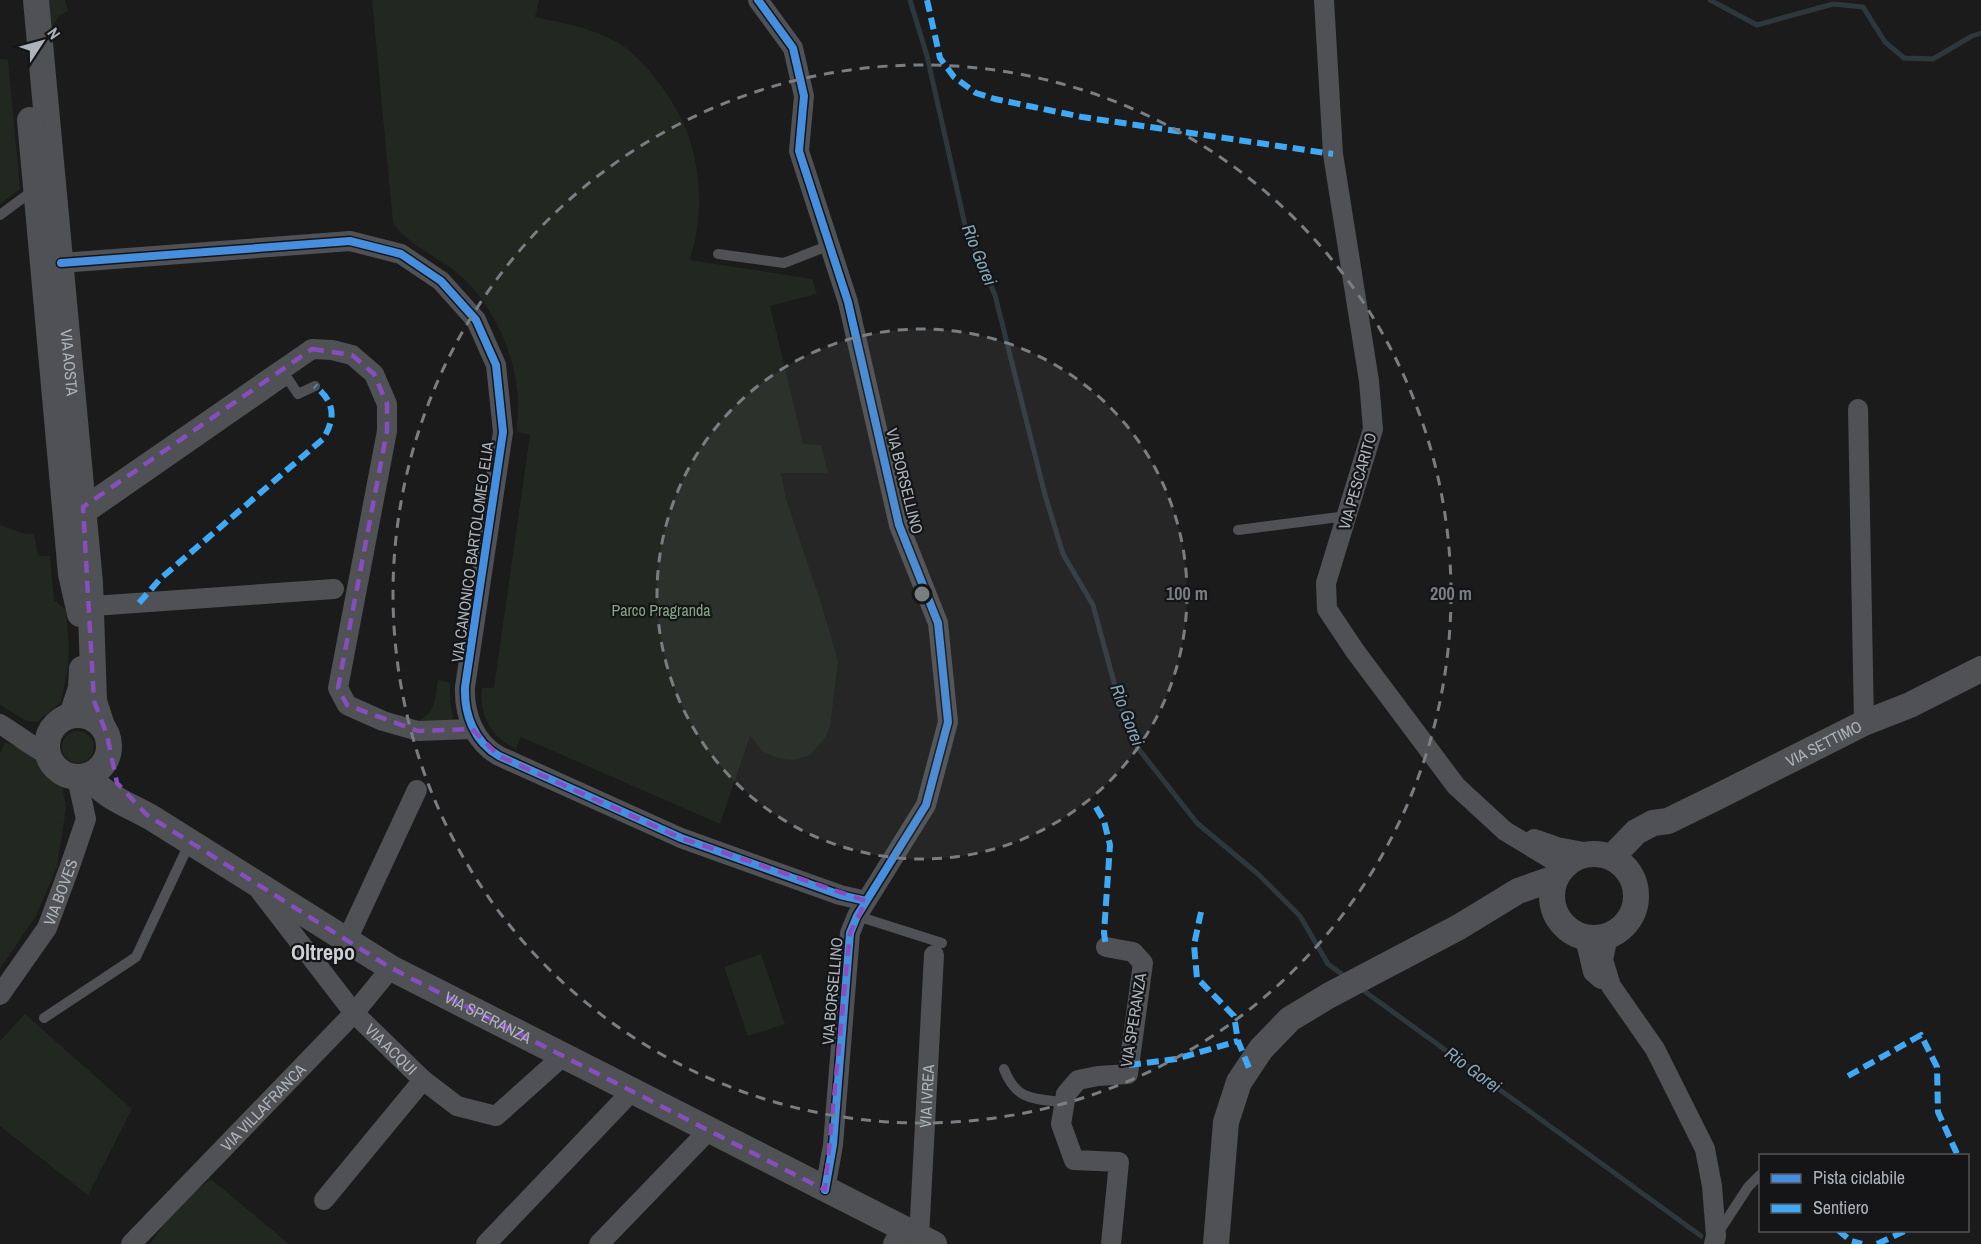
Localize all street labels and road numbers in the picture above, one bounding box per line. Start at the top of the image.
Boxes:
street label: VIA AOSTA [56,328,84,397]
street label: VIA BORSELLINO [881,426,929,536]
street label: VIA PESCARITO [1333,430,1381,532]
street label: VIA CANONICO BARTOLOMEO ELIA [446,440,498,664]
street label: VIA SETTIMO [1782,715,1865,772]
street label: VIA BOVES [38,856,83,929]
street label: VIA BORSELLINO [816,936,848,1046]
street label: VIA SPERANZA [1115,971,1151,1069]
street label: VIA SPERANZA [441,986,535,1049]
street label: VIA ACQUI [360,1019,422,1080]
street label: VIA VILLAFRANCA [215,1059,311,1156]
street label: VIA IVREA [914,1064,939,1129]

